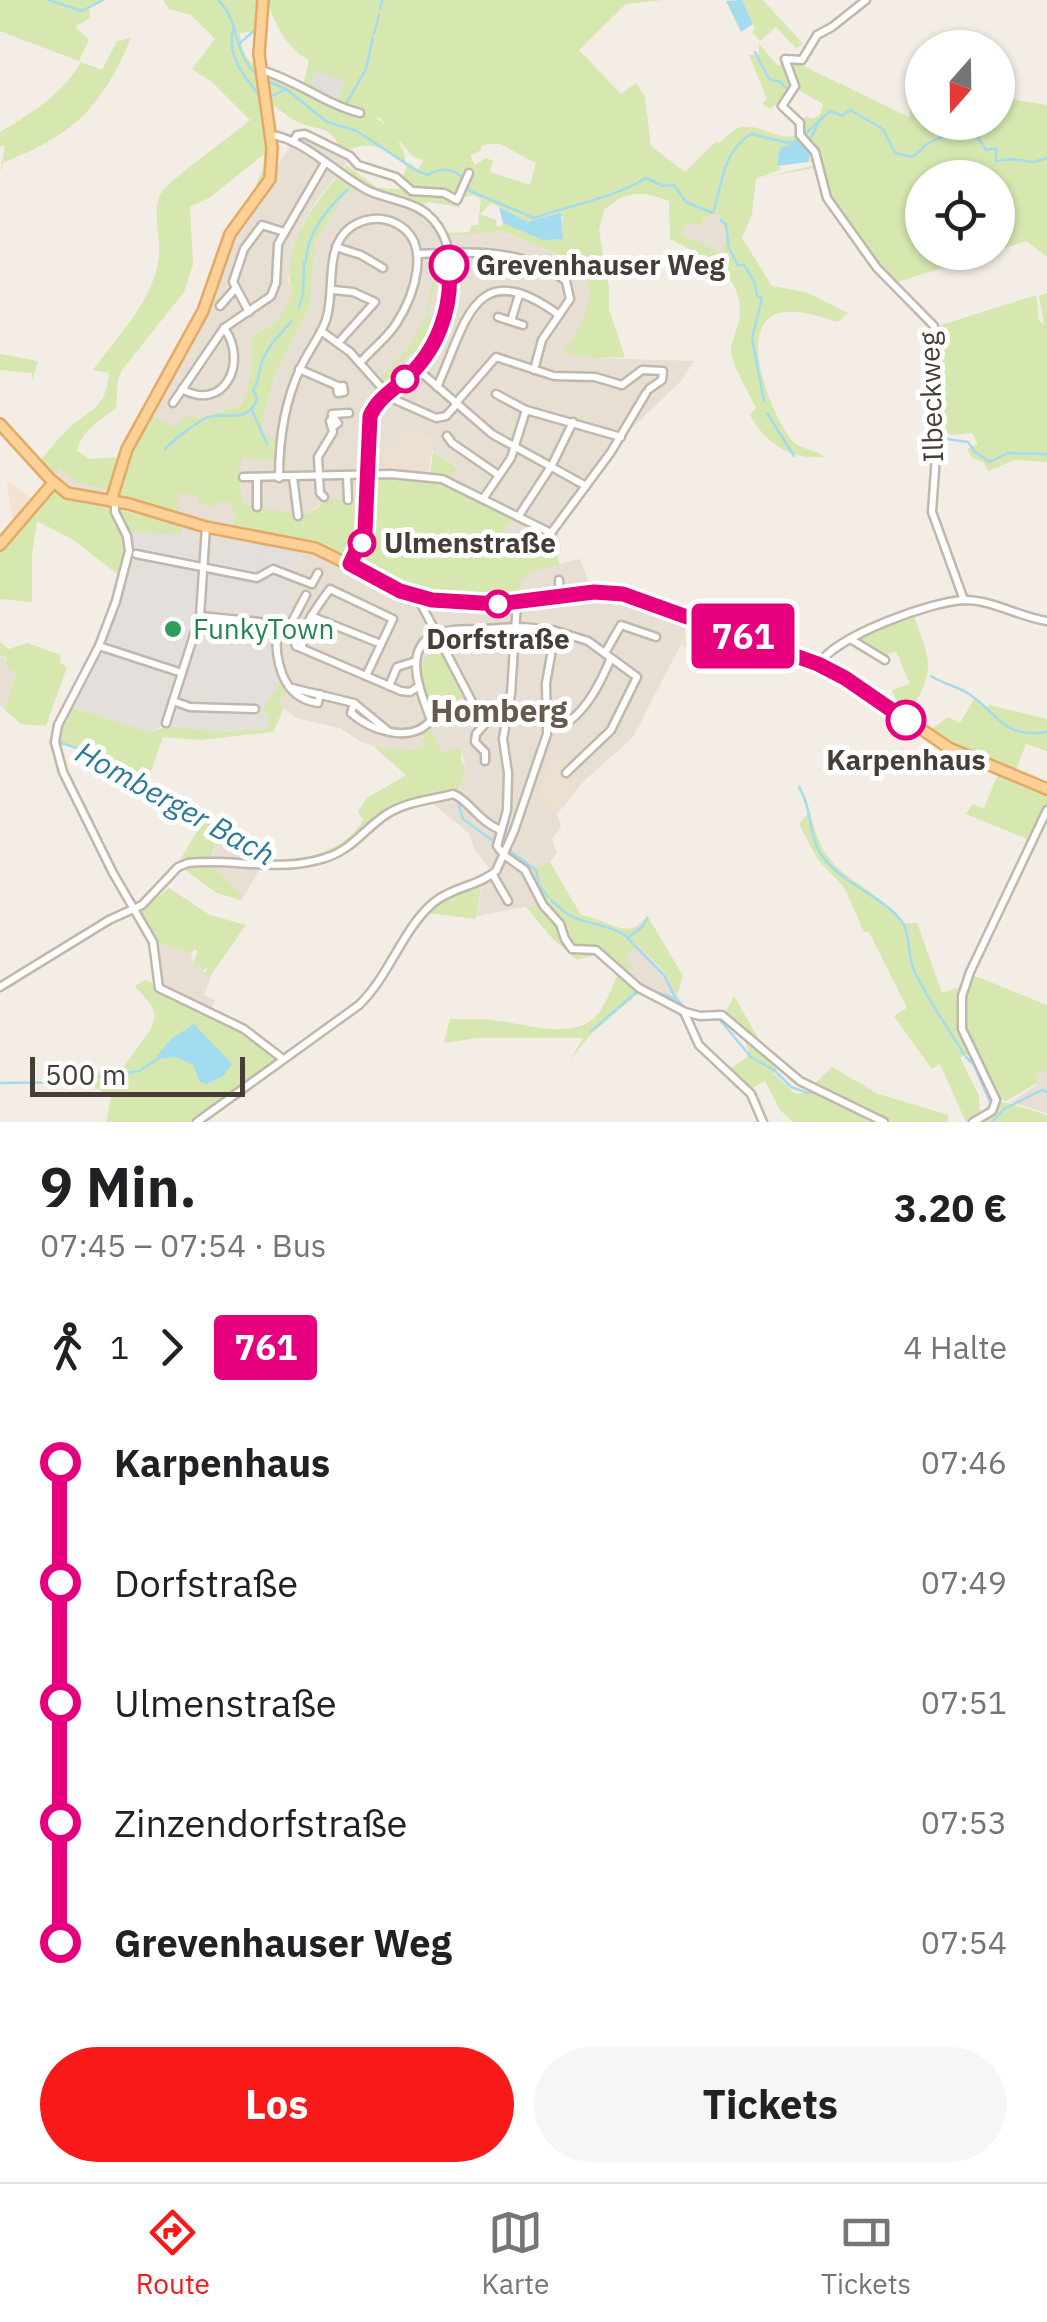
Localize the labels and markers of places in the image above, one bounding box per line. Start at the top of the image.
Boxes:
marker: Grevenhauser Weg [430,246,468,284]
place label: Grevenhauser Weg [476,246,725,283]
unlabelled marker [392,366,418,392]
place label: Ulmenstraße [384,524,556,561]
marker: Ulmenstraße [349,530,375,556]
marker: Dorfstraße [485,591,511,617]
place label: FunkyTown [193,610,335,647]
marker: FunkyTown [162,618,184,640]
place label: Dorfstraße [426,620,570,657]
marker: Karpenhaus [887,701,925,739]
place label: Karpenhaus [826,741,986,778]

